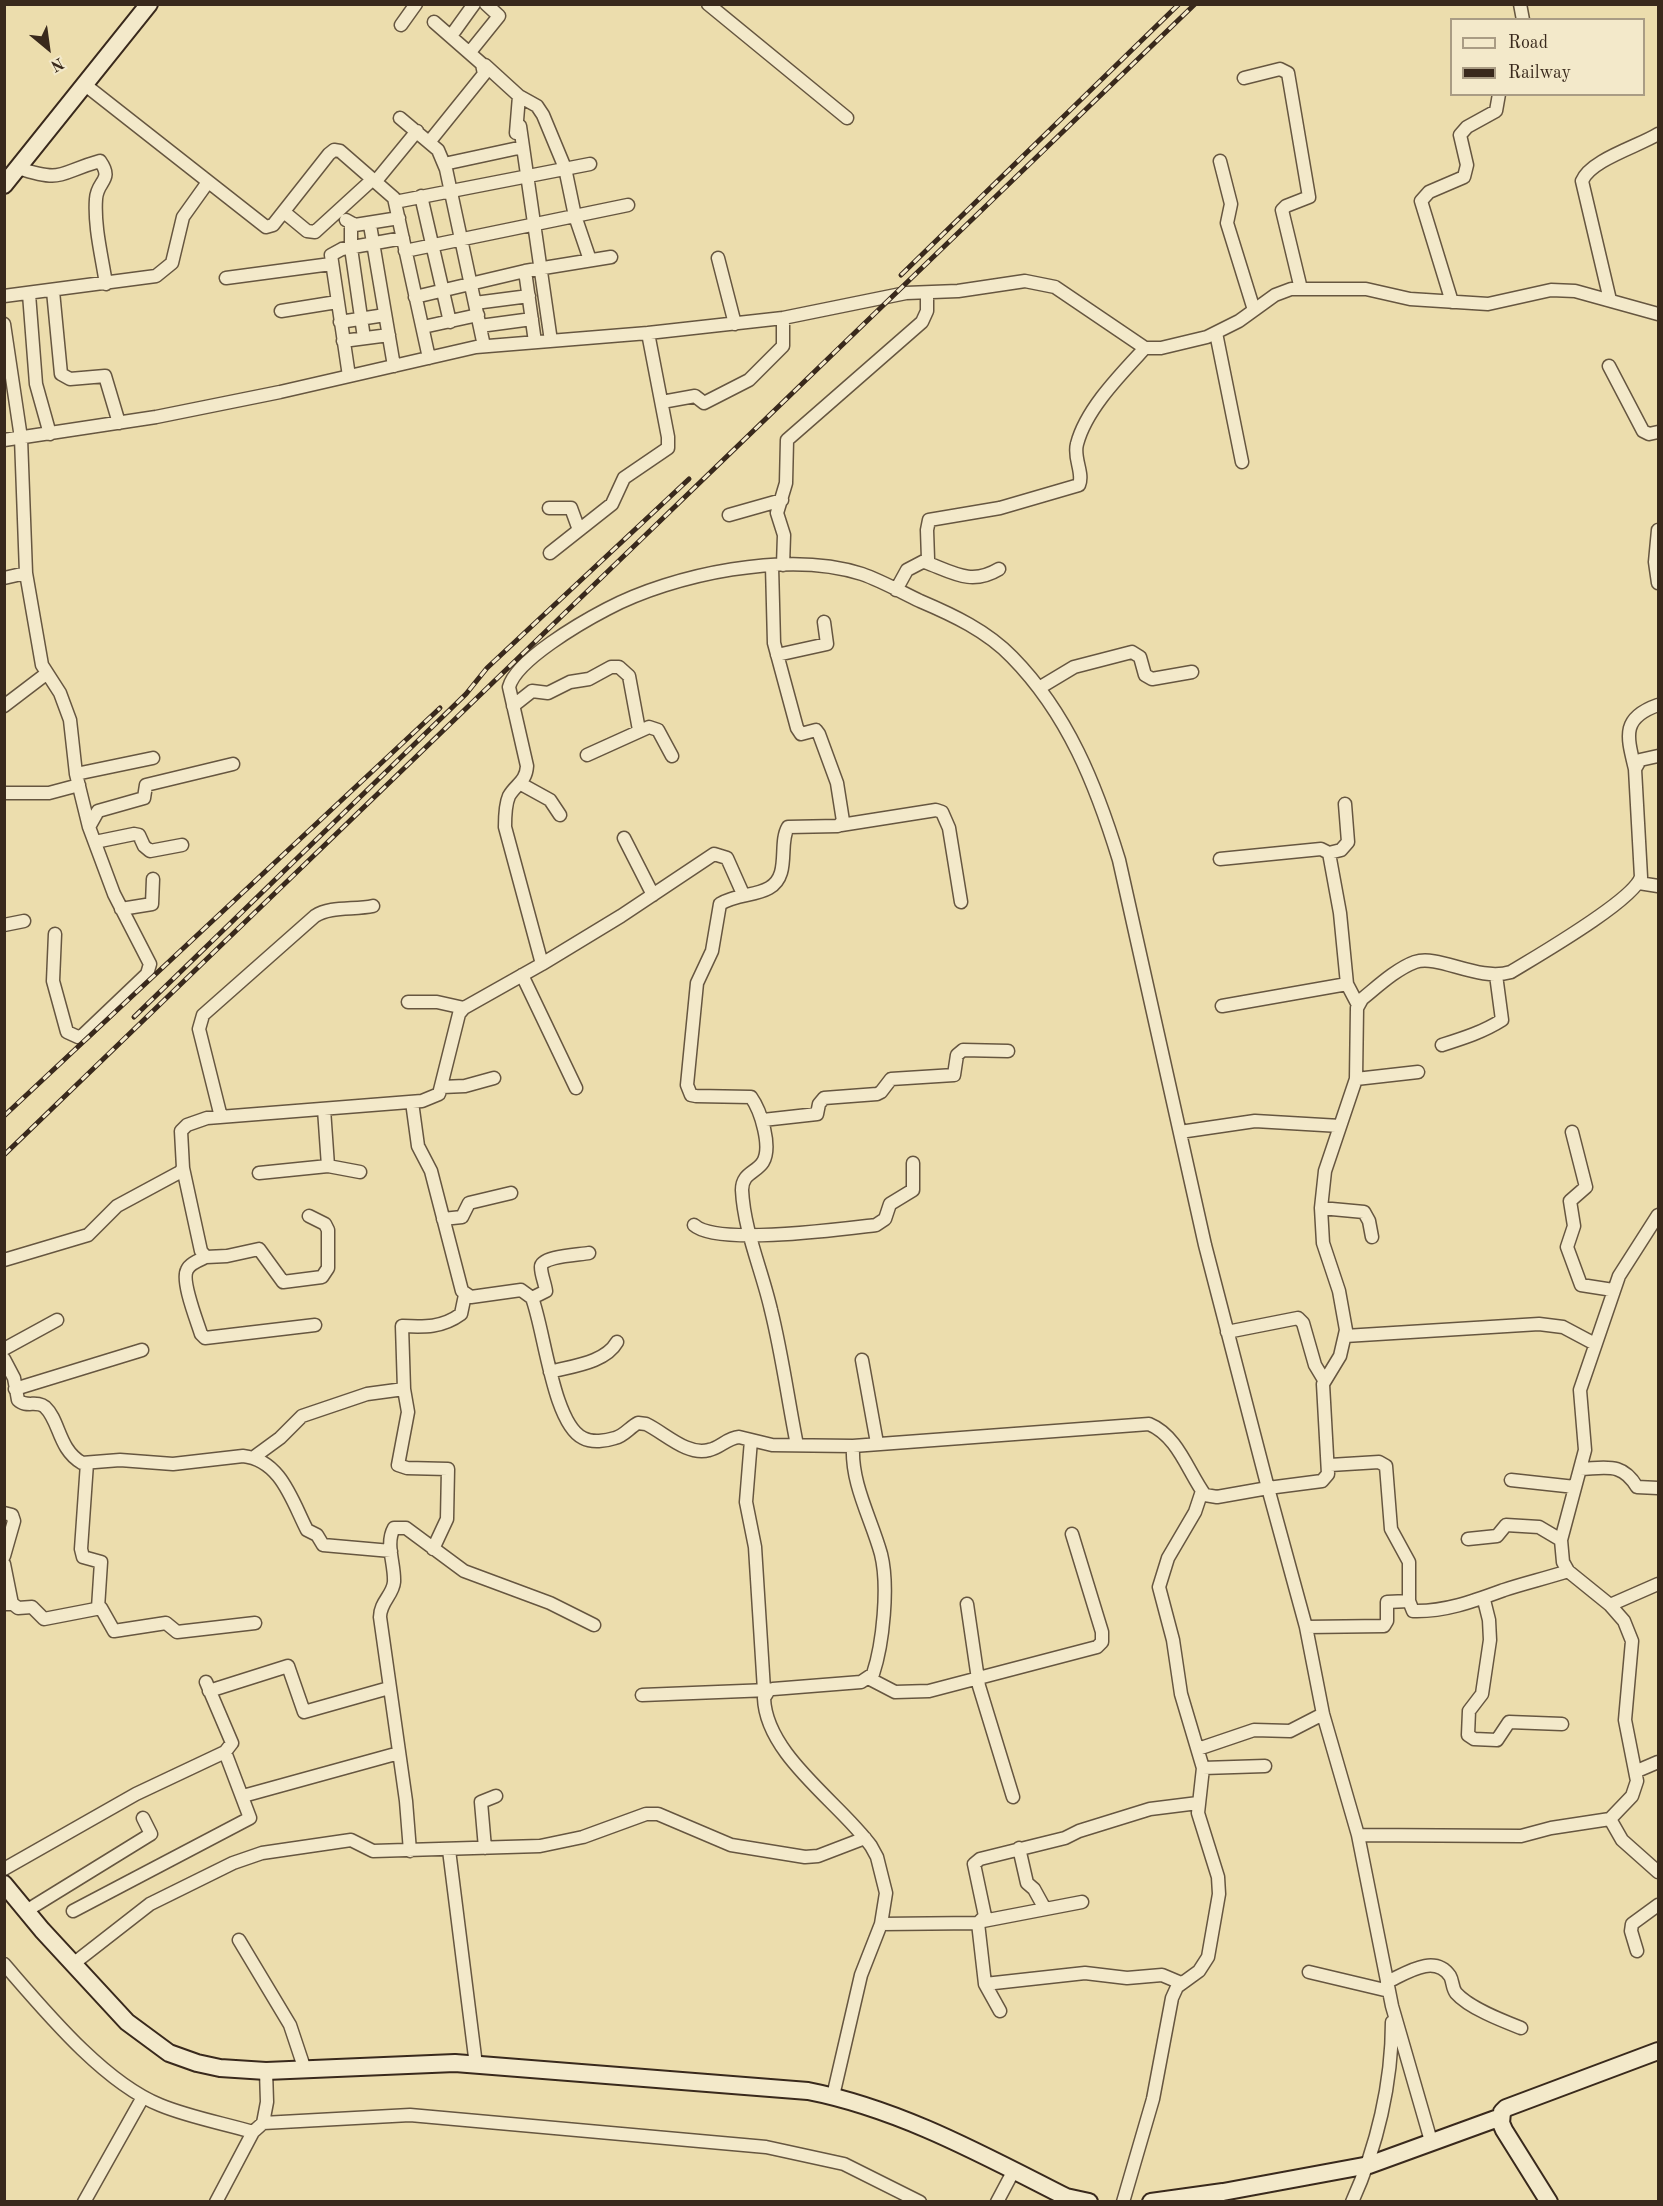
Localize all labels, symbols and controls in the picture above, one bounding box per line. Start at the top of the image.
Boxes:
north arrow [18,18,78,78]
legend [1450,18,1645,96]
text: Road [1508,34,1548,52]
text: N [48,54,66,74]
text: Railway [1508,64,1571,82]

